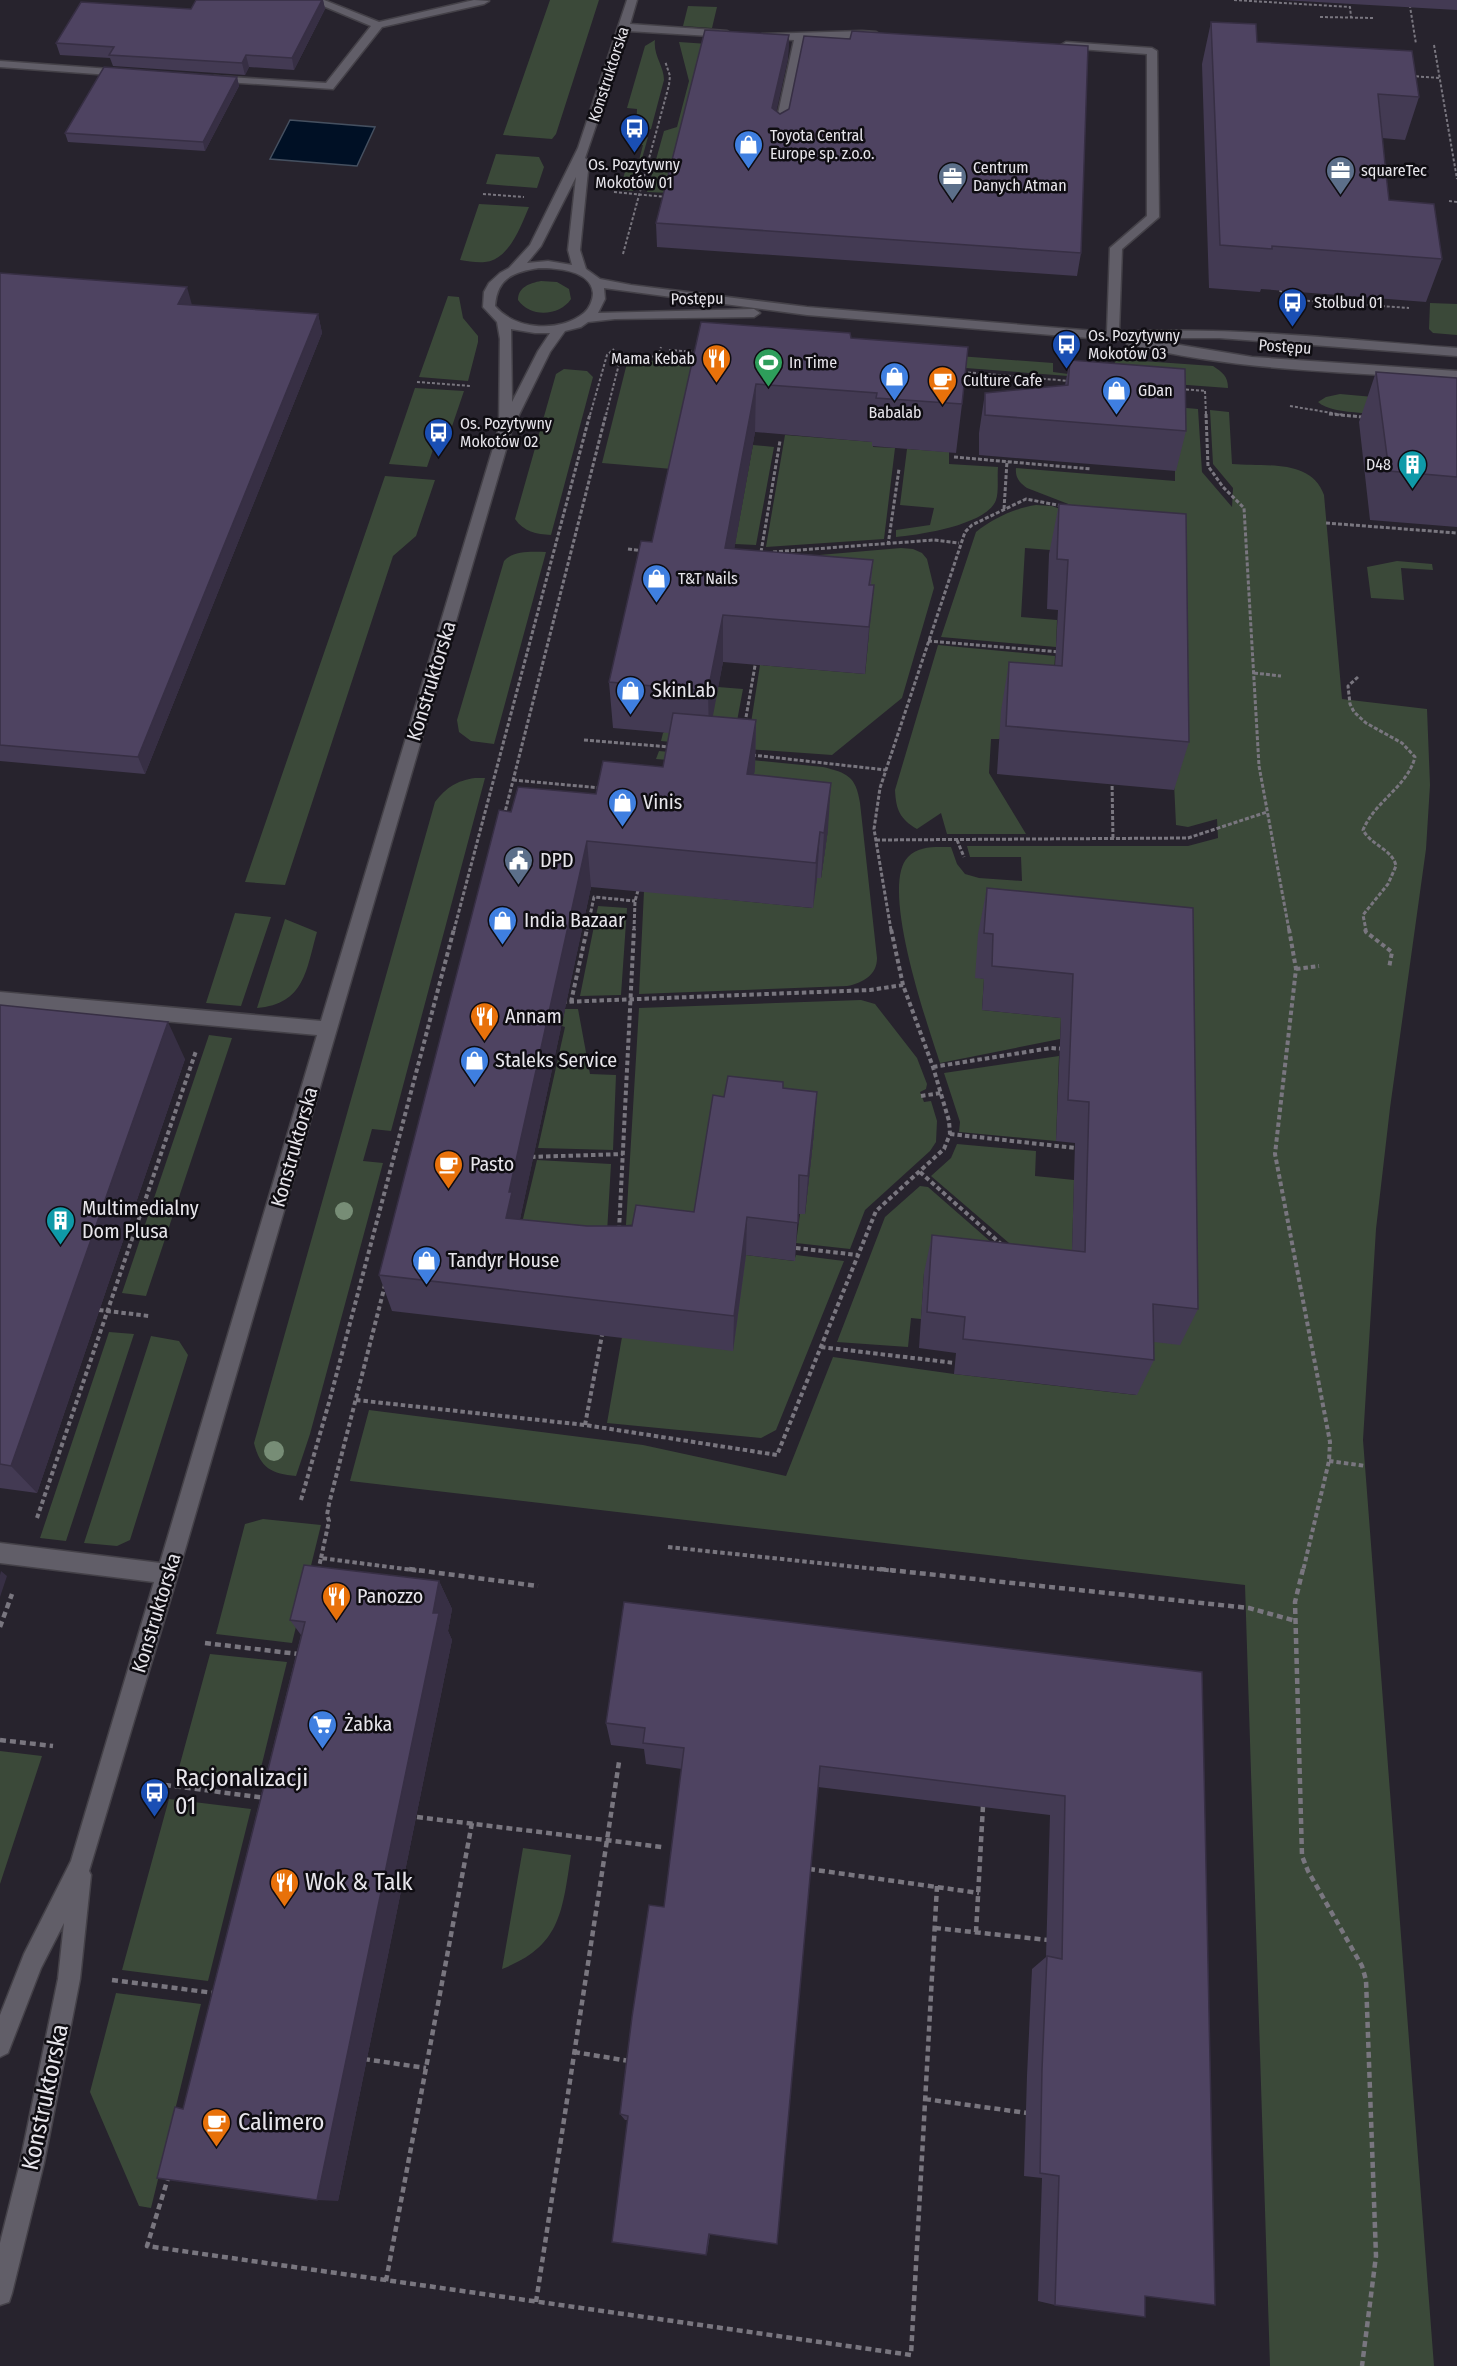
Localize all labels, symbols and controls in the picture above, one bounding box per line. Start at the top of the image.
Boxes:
street label: Konstruktorska [584,24,633,124]
bus stop icon: Os. Pozytywny Mokotów 01 [618,112,650,154]
place label: Toyota Central Europe sp. z.o.o. [770,126,874,163]
shop icon: Toyota Central Europe sp. z.o.o. [733,128,765,170]
office icon: squareTec [1324,154,1356,196]
place label: Os. Pozytywny Mokotów 01 [588,155,681,192]
place label: Centrum Danych Atman [973,158,1067,195]
office icon: Centrum Danych Atman [936,160,968,202]
place label: squareTec [1361,161,1427,180]
bus stop icon: Stolbud 01 [1277,286,1309,328]
street label: Postępu [670,289,724,308]
place label: Stolbud 01 [1314,293,1383,312]
place label: Os. Pozytywny Mokotów 03 [1088,326,1181,363]
bus stop icon: Os. Pozytywny Mokotów 03 [1051,328,1083,370]
street label: Postępu [1258,335,1312,358]
restaurant icon: Mama Kebab [700,342,732,384]
sports icon: In Time [752,346,784,388]
place label: Mama Kebab [611,349,695,368]
place label: In Time [789,353,837,372]
shop icon: Babalab [879,360,911,402]
cafe icon: Culture Cafe [926,364,958,406]
place label: Culture Cafe [963,371,1042,390]
shop icon: GDan [1101,374,1133,416]
place label: GDan [1138,381,1173,400]
place label: Babalab [868,403,922,422]
place label: Os. Pozytywny Mokotów 02 [460,414,553,451]
bus stop icon: Os. Pozytywny Mokotów 02 [423,416,455,458]
building icon: D48 [1396,448,1428,490]
place label: D48 [1366,455,1391,474]
shop icon: T&T Nails [641,562,673,604]
place label: T&T Nails [678,569,738,588]
street label: Konstruktorska [401,618,461,744]
shop icon: SkinLab [615,674,647,716]
place label: SkinLab [652,678,716,702]
shop icon: Vinis [606,786,638,828]
place label: Vinis [643,790,682,814]
public building icon: DPD [503,844,535,886]
place label: DPD [540,848,574,872]
shop icon: India Bazaar [487,904,519,946]
place label: India Bazaar [524,908,625,932]
restaurant icon: Annam [468,1000,500,1042]
place label: Annam [505,1004,562,1028]
shop icon: Staleks Service [458,1044,490,1086]
place label: Staleks Service [495,1048,617,1072]
street label: Konstruktorska [265,1084,323,1210]
cafe icon: Pasto [433,1148,465,1190]
place label: Pasto [470,1152,514,1176]
place label: Multimedialny Dom Plusa [82,1196,199,1243]
building icon: Multimedialny Dom Plusa [45,1204,77,1246]
shop icon: Tandyr House [411,1244,443,1286]
place label: Tandyr House [448,1248,559,1272]
street label: Konstruktorska [126,1550,186,1676]
restaurant icon: Panozzo [320,1580,352,1622]
place label: Panozzo [357,1584,423,1608]
supermarket icon: Żabka [307,1708,339,1750]
place label: Żabka [344,1712,392,1736]
place label: Racjonalizacji 01 [175,1764,308,1820]
bus stop icon: Racjonalizacji 01 [138,1776,170,1818]
restaurant icon: Wok & Talk [268,1866,300,1908]
place label: Wok & Talk [305,1868,414,1896]
street label: Konstruktorska [16,2021,74,2173]
cafe icon: Calimero [201,2106,233,2148]
place label: Calimero [238,2108,325,2136]

